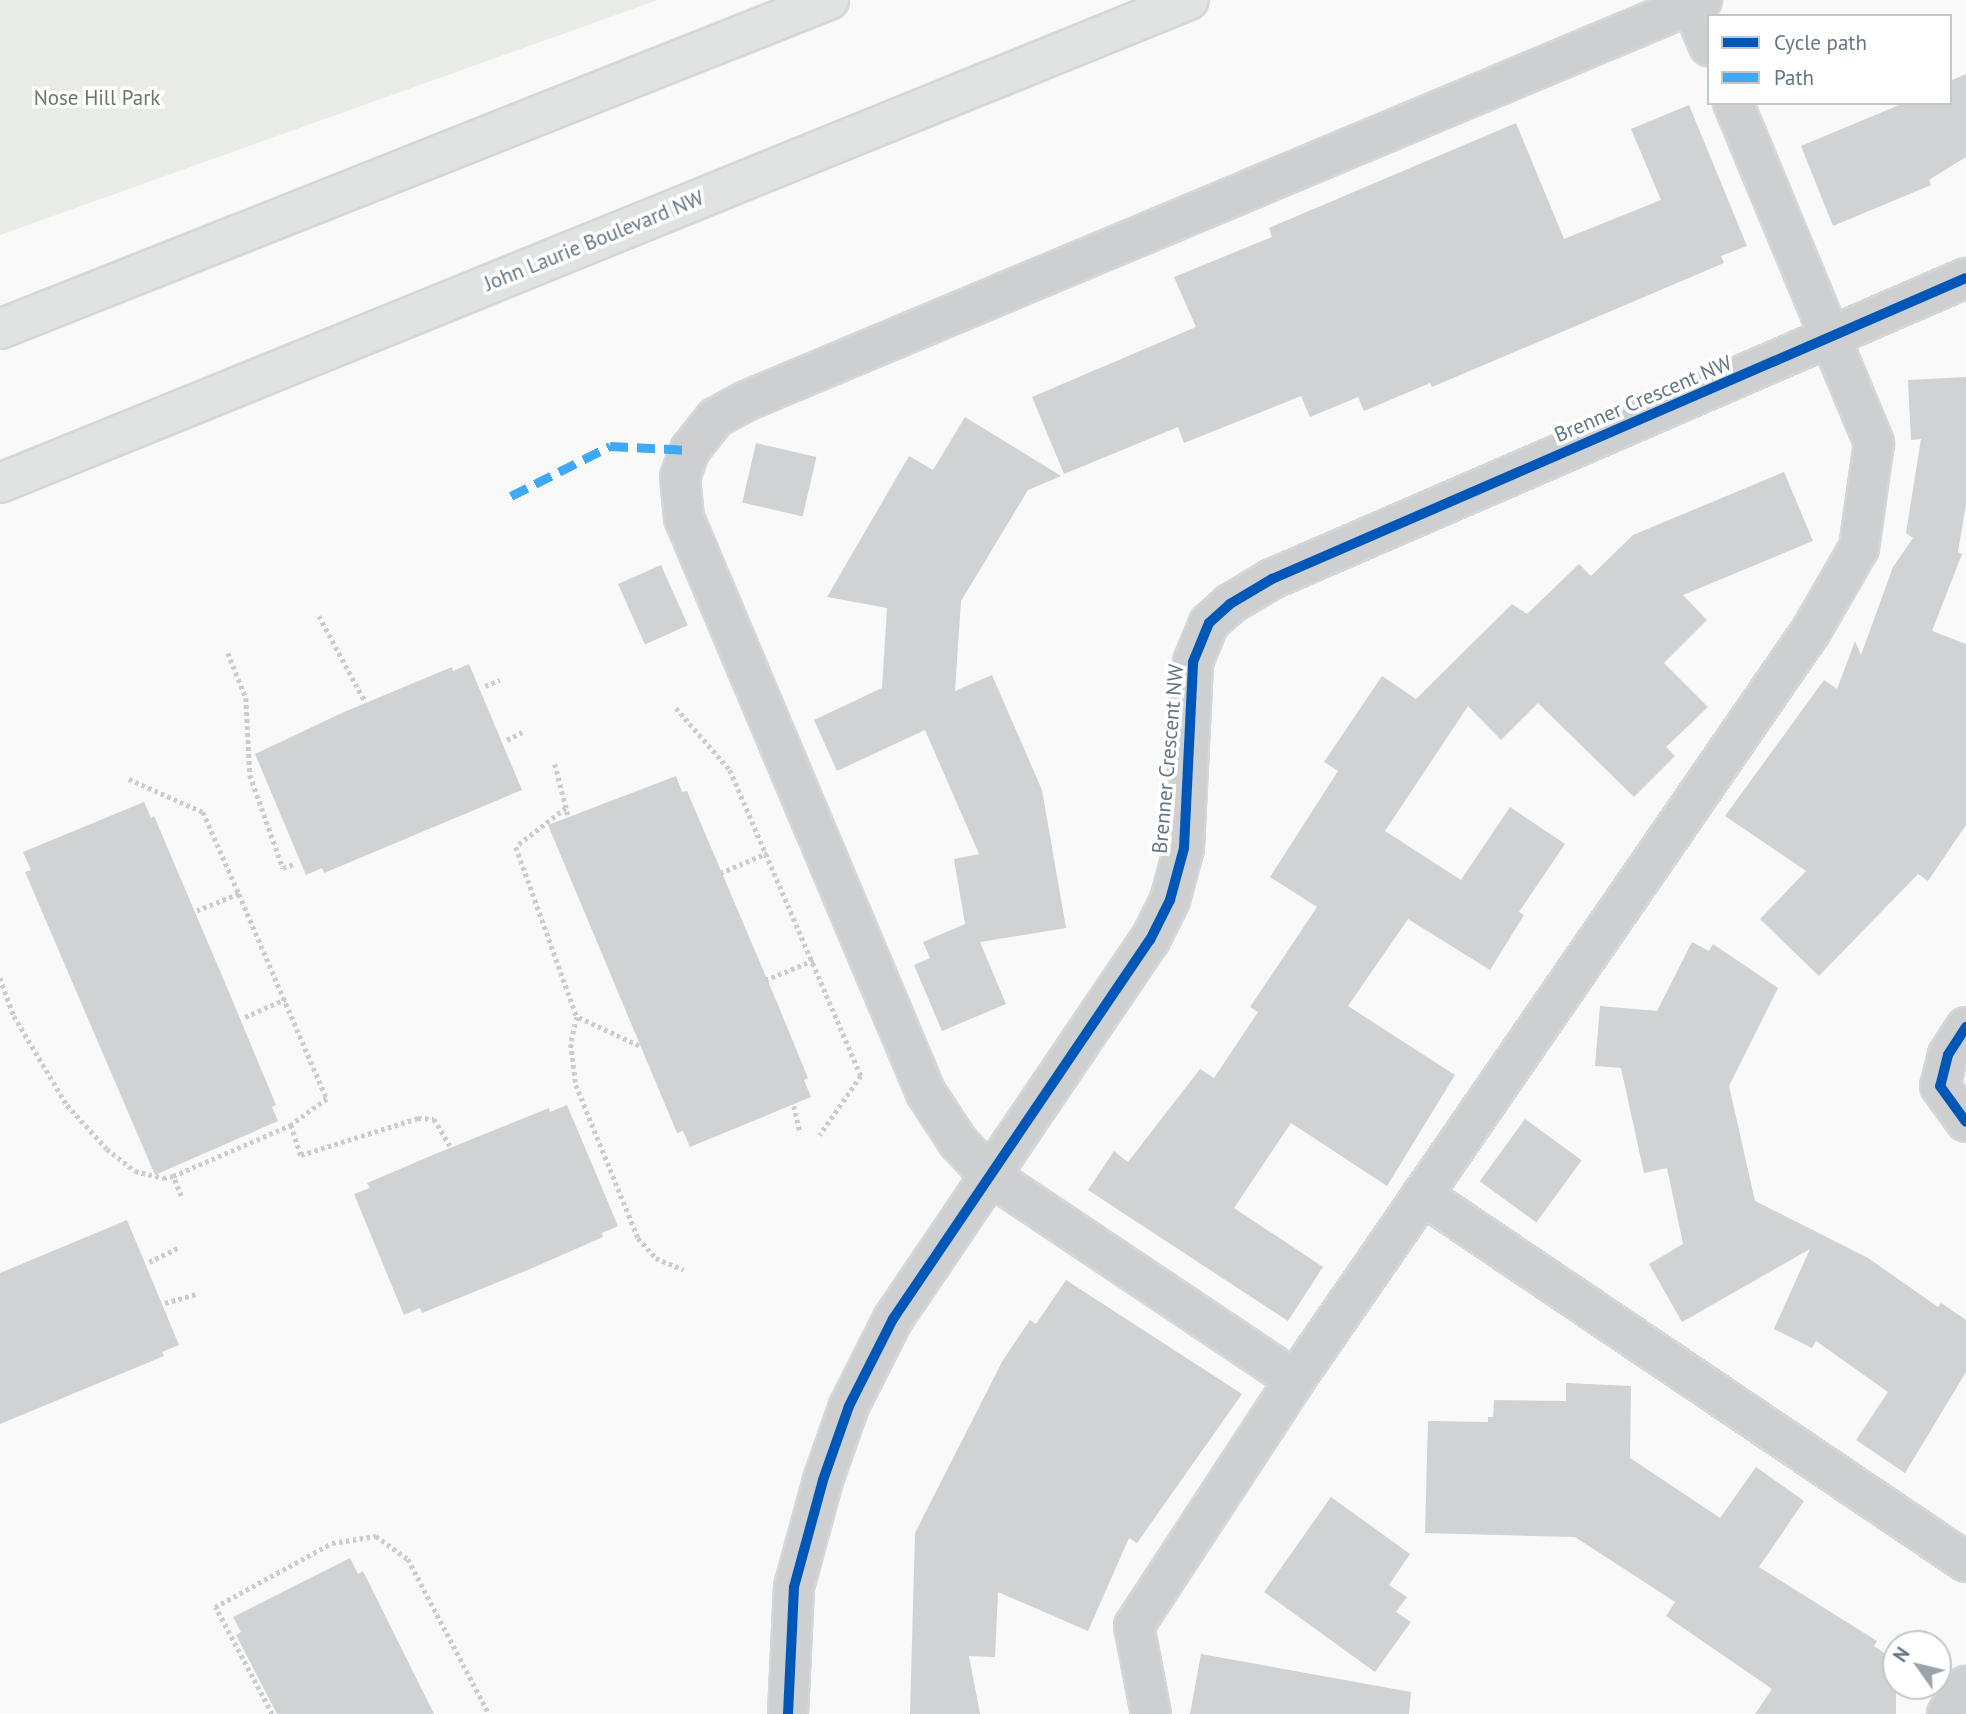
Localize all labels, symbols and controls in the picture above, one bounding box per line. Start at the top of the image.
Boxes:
legend [1707,14,1952,105]
text: Cycle path [1774,29,1867,56]
text: Path [1774,64,1814,91]
park label: Nose Hill Park [34,85,160,111]
street label: John Laurie Boulevard NW [481,185,707,297]
street label: Brenner Crescent NW [1551,350,1735,448]
street label: Brenner Crescent NW [1147,663,1189,855]
north arrow [1882,1630,1952,1700]
text: N [1888,1642,1915,1666]

